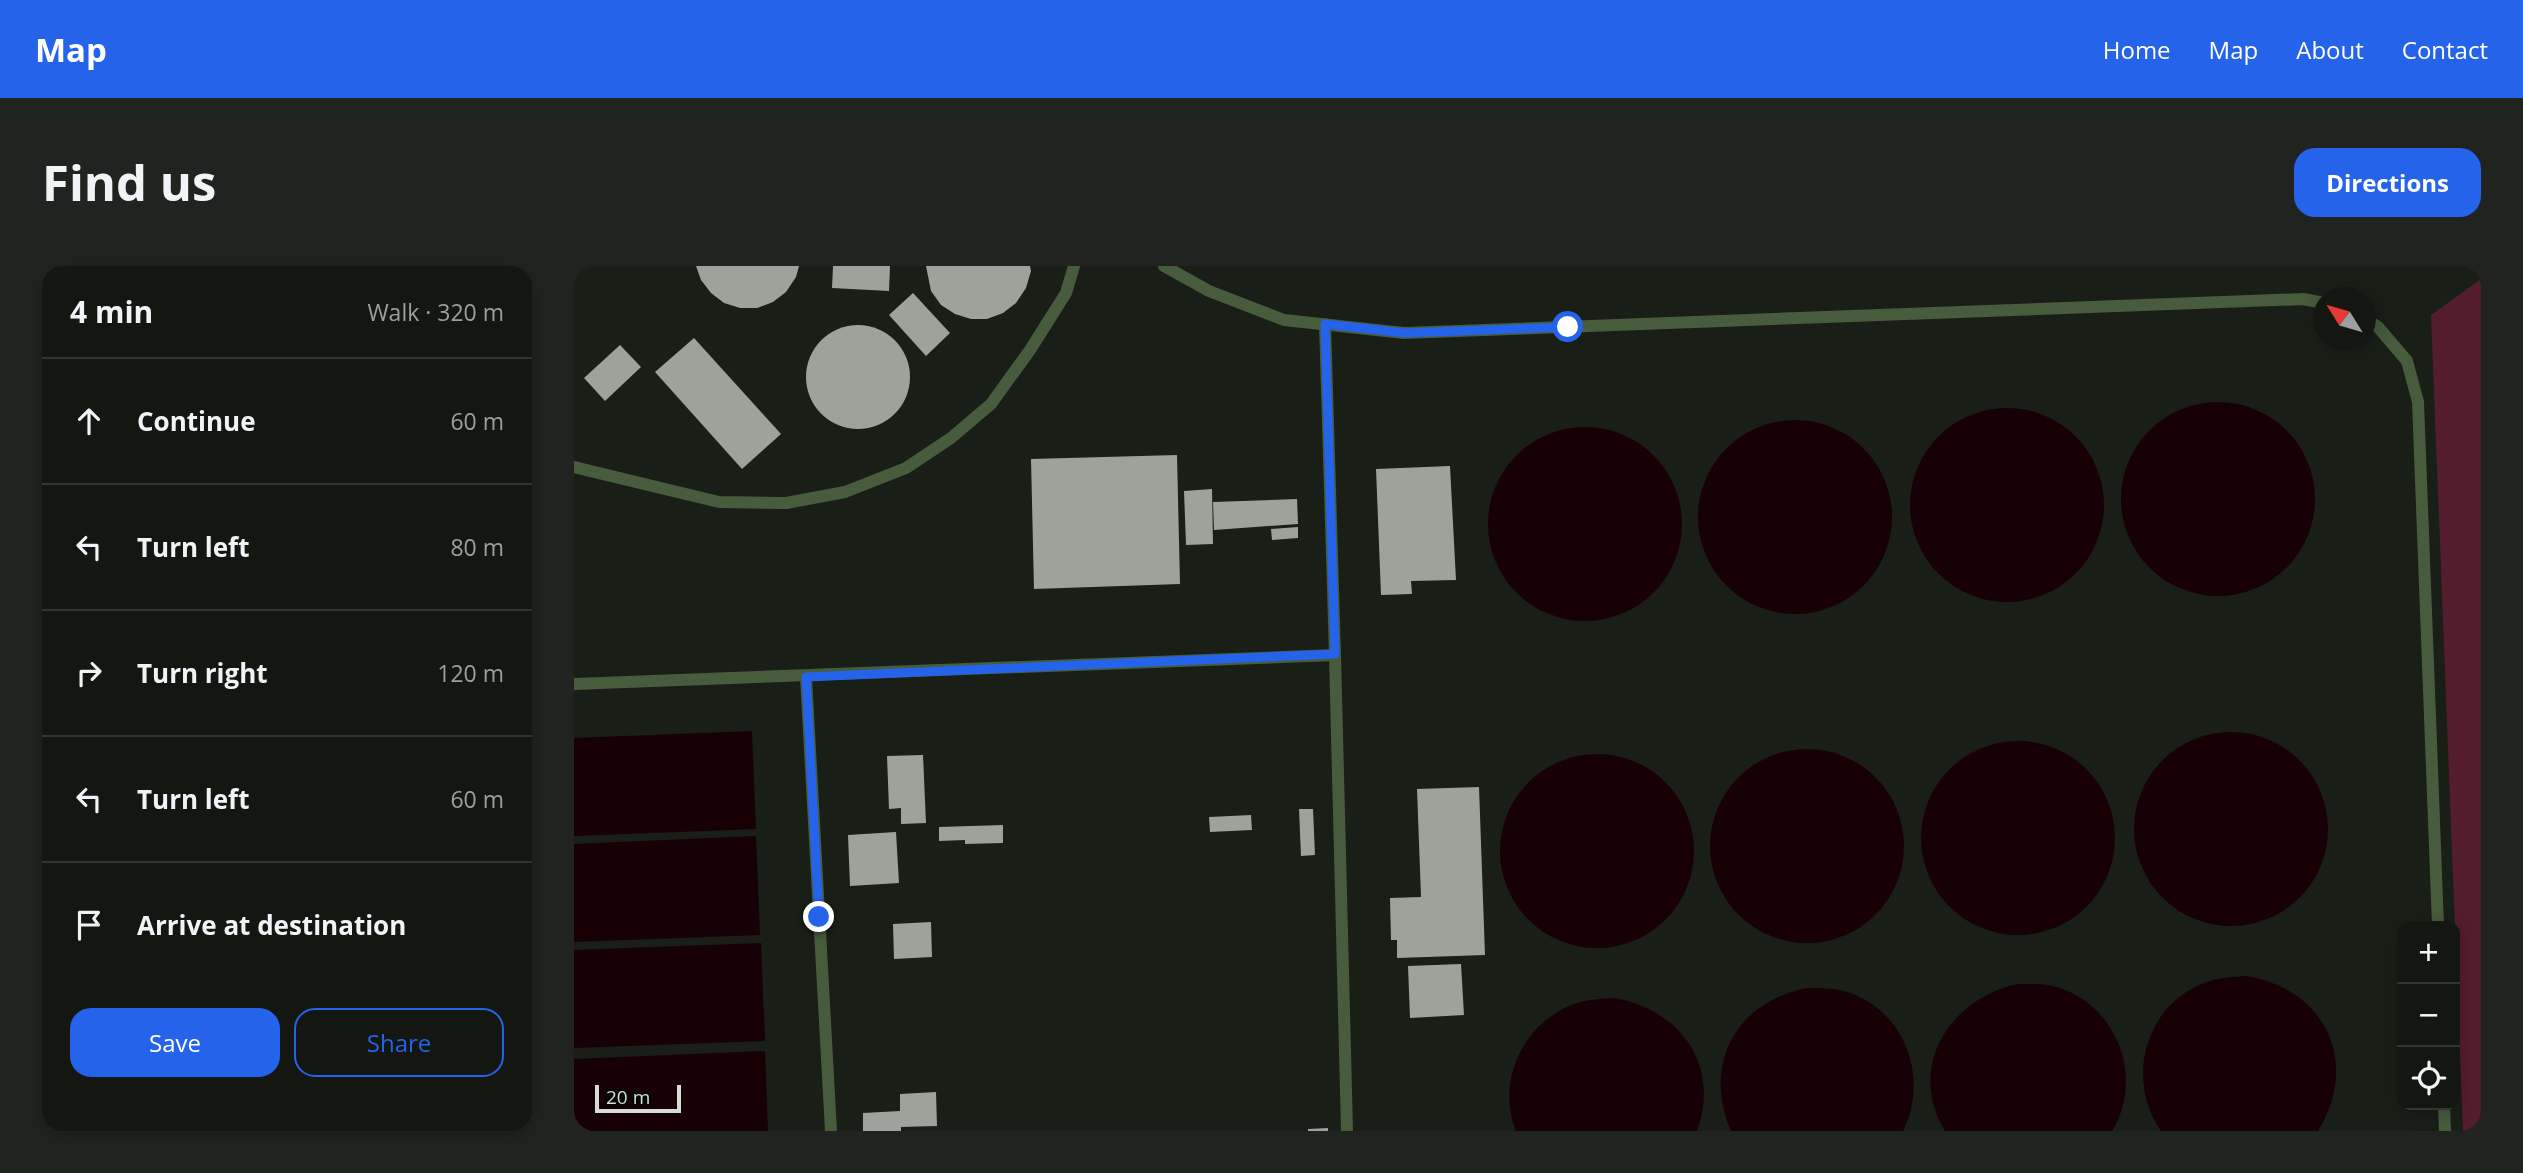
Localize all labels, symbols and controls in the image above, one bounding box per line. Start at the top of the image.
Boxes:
text: Map [35,27,107,72]
text: Home [2103,33,2171,66]
text: Map [2209,33,2258,66]
text: About [2296,33,2364,66]
text: Contact [2402,33,2488,66]
button: Directions [2294,148,2481,217]
text: Find us [42,149,216,215]
north arrow [2313,287,2376,350]
text: 4 min [70,291,153,332]
text: Walk · 320 m [367,296,504,328]
route start [1552,311,1583,342]
icon: ahead [70,402,108,440]
text: Continue [137,403,256,439]
text: 60 m [450,405,504,437]
icon: left [70,528,108,566]
text: Turn left [137,529,249,565]
text: 80 m [450,531,504,563]
icon: right [70,654,108,692]
text: Turn right [137,655,268,691]
text: 120 m [437,657,504,689]
icon: left [70,780,108,818]
text: Turn left [137,781,249,817]
text: 60 m [450,783,504,815]
route end [803,901,834,932]
icon: arrive [70,906,108,944]
text: Arrive at destination [137,907,406,943]
map controls [2397,921,2460,1110]
button: + [2397,921,2460,984]
button: − [2397,984,2460,1047]
button: Save [70,1008,280,1077]
button: Share [294,1008,504,1077]
button: locate [2397,1047,2460,1110]
scale bar [595,1082,681,1114]
text: 20 m [606,1084,650,1110]

